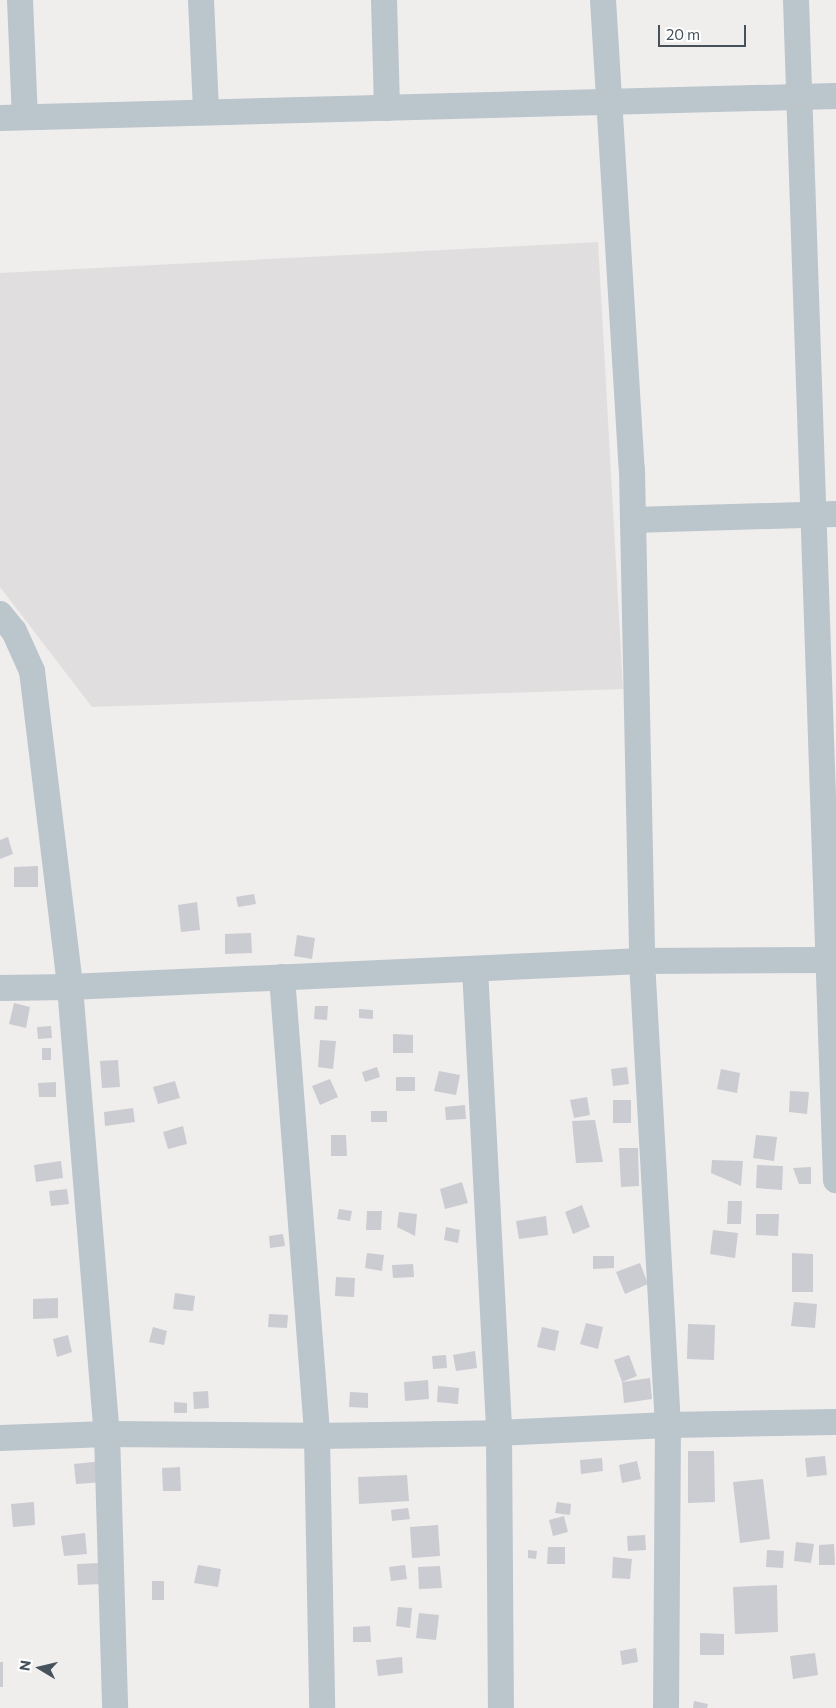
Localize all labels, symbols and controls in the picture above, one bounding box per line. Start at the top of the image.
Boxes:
scale bar [661,15,748,47]
text: 20 m [666,25,700,43]
north arrow [15,1643,65,1693]
text: N [15,1659,34,1672]

